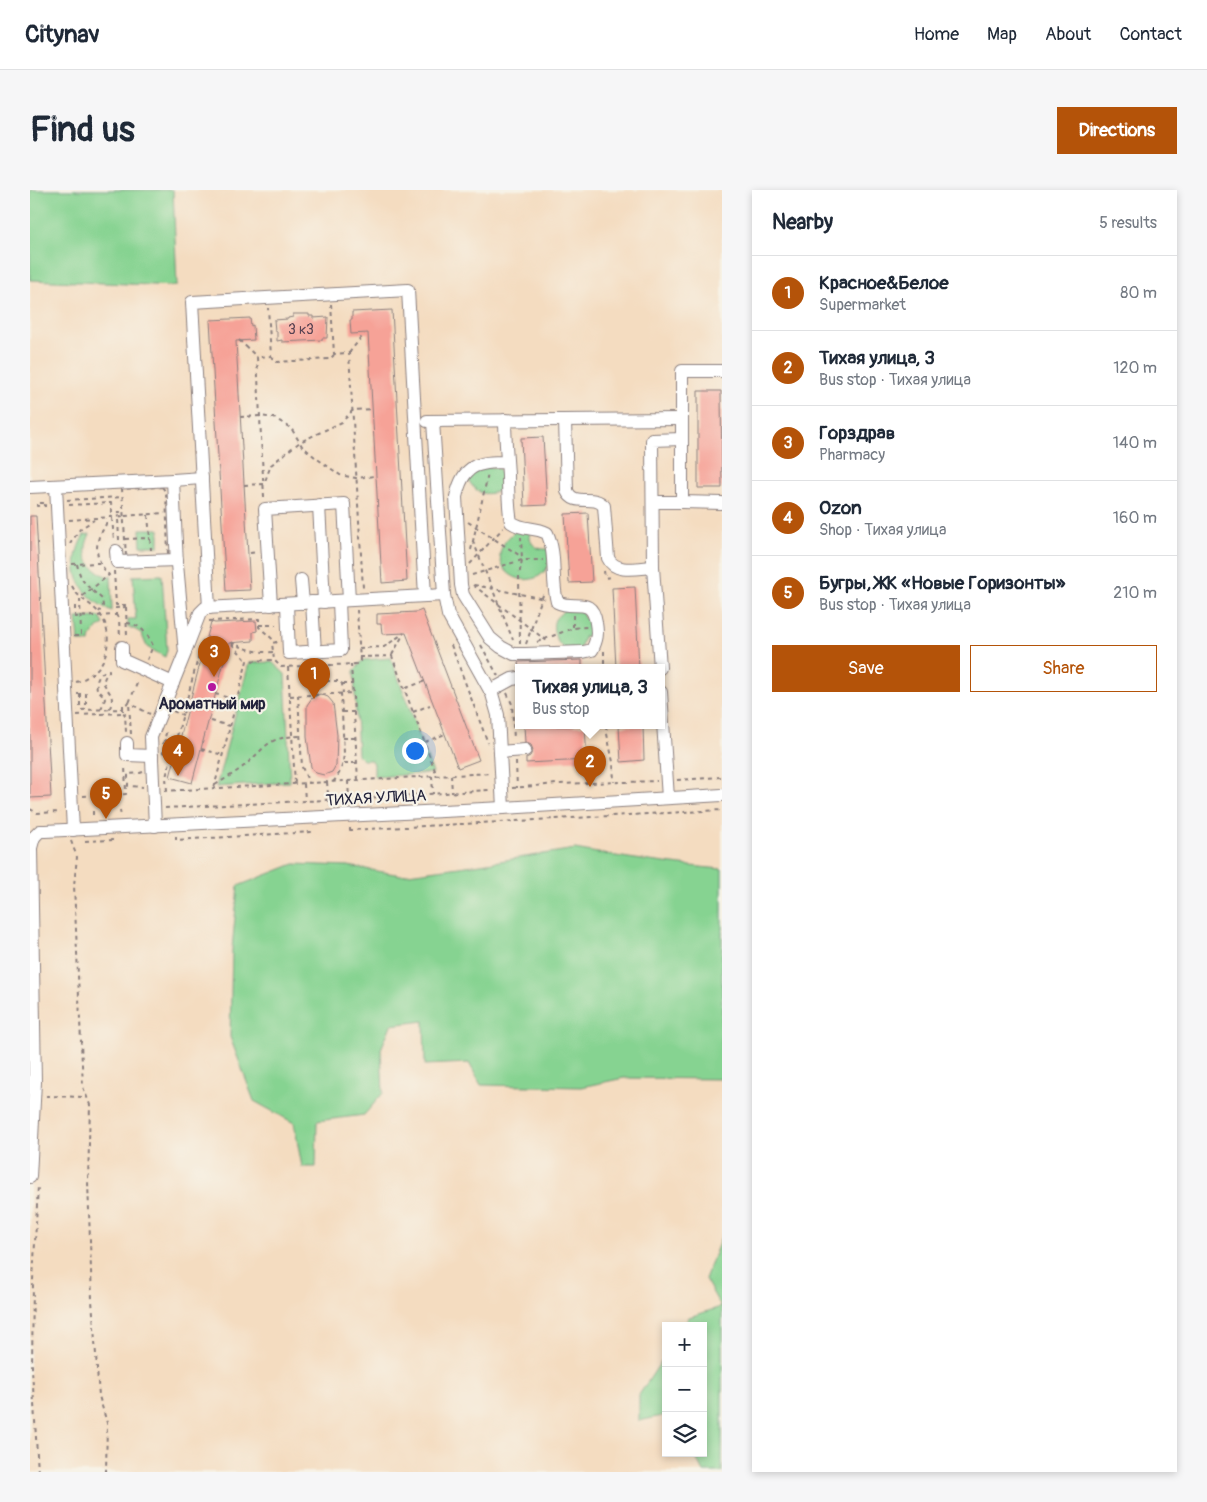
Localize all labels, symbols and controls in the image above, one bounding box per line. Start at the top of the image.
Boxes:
text: Citynav [25,20,100,49]
text: Home [914,23,959,46]
text: Map [987,23,1017,46]
text: About [1045,23,1091,46]
text: Contact [1119,23,1182,46]
button: Directions [1057,107,1177,154]
text: Find us [30,108,135,152]
text: Nearby [772,209,833,236]
text: 5 results [1099,213,1157,233]
text: Красное&Белое [819,271,949,295]
text: 1 [785,283,791,303]
text: 80 m [1120,283,1157,303]
text: Supermarket [819,295,906,315]
house number: 3 к3 [288,321,314,338]
text: Тихая улица, 3 [819,346,935,370]
text: 2 [784,358,792,378]
text: 120 m [1113,358,1157,378]
text: Bus stop · Тихая улица [819,370,971,390]
text: Горздрав [819,421,895,445]
text: 3 [784,433,792,453]
text: 140 m [1113,433,1157,453]
text: Pharmacy [819,445,885,465]
text: Ozon [819,496,862,520]
text: 4 [783,508,793,528]
text: 160 m [1113,508,1157,528]
text: Shop · Тихая улица [819,520,947,540]
text: Бугры, ЖК «Новые Горизонты» [819,571,1065,595]
text: 5 [784,583,792,603]
text: 210 m [1113,583,1157,603]
text: Bus stop · Тихая улица [819,595,971,615]
pin: 3 [198,636,230,677]
button: Save [772,645,960,692]
button: Share [970,645,1157,692]
pin: 1 [298,658,330,699]
popup [515,664,665,729]
text: Тихая улица, 3 [532,675,648,699]
marker: Ароматный мир [206,681,218,693]
place label: Ароматный мир [158,694,266,714]
text: Bus stop [532,699,590,719]
pin: 4 [162,735,194,776]
your location [402,738,428,764]
pin: 2 [574,746,606,787]
pin: 5 [90,778,122,819]
street label: ТИХАЯ УЛИЦА [325,785,427,811]
map controls [662,1322,707,1457]
button: + [662,1322,707,1367]
button: − [662,1367,707,1412]
button: layers [662,1412,707,1457]

